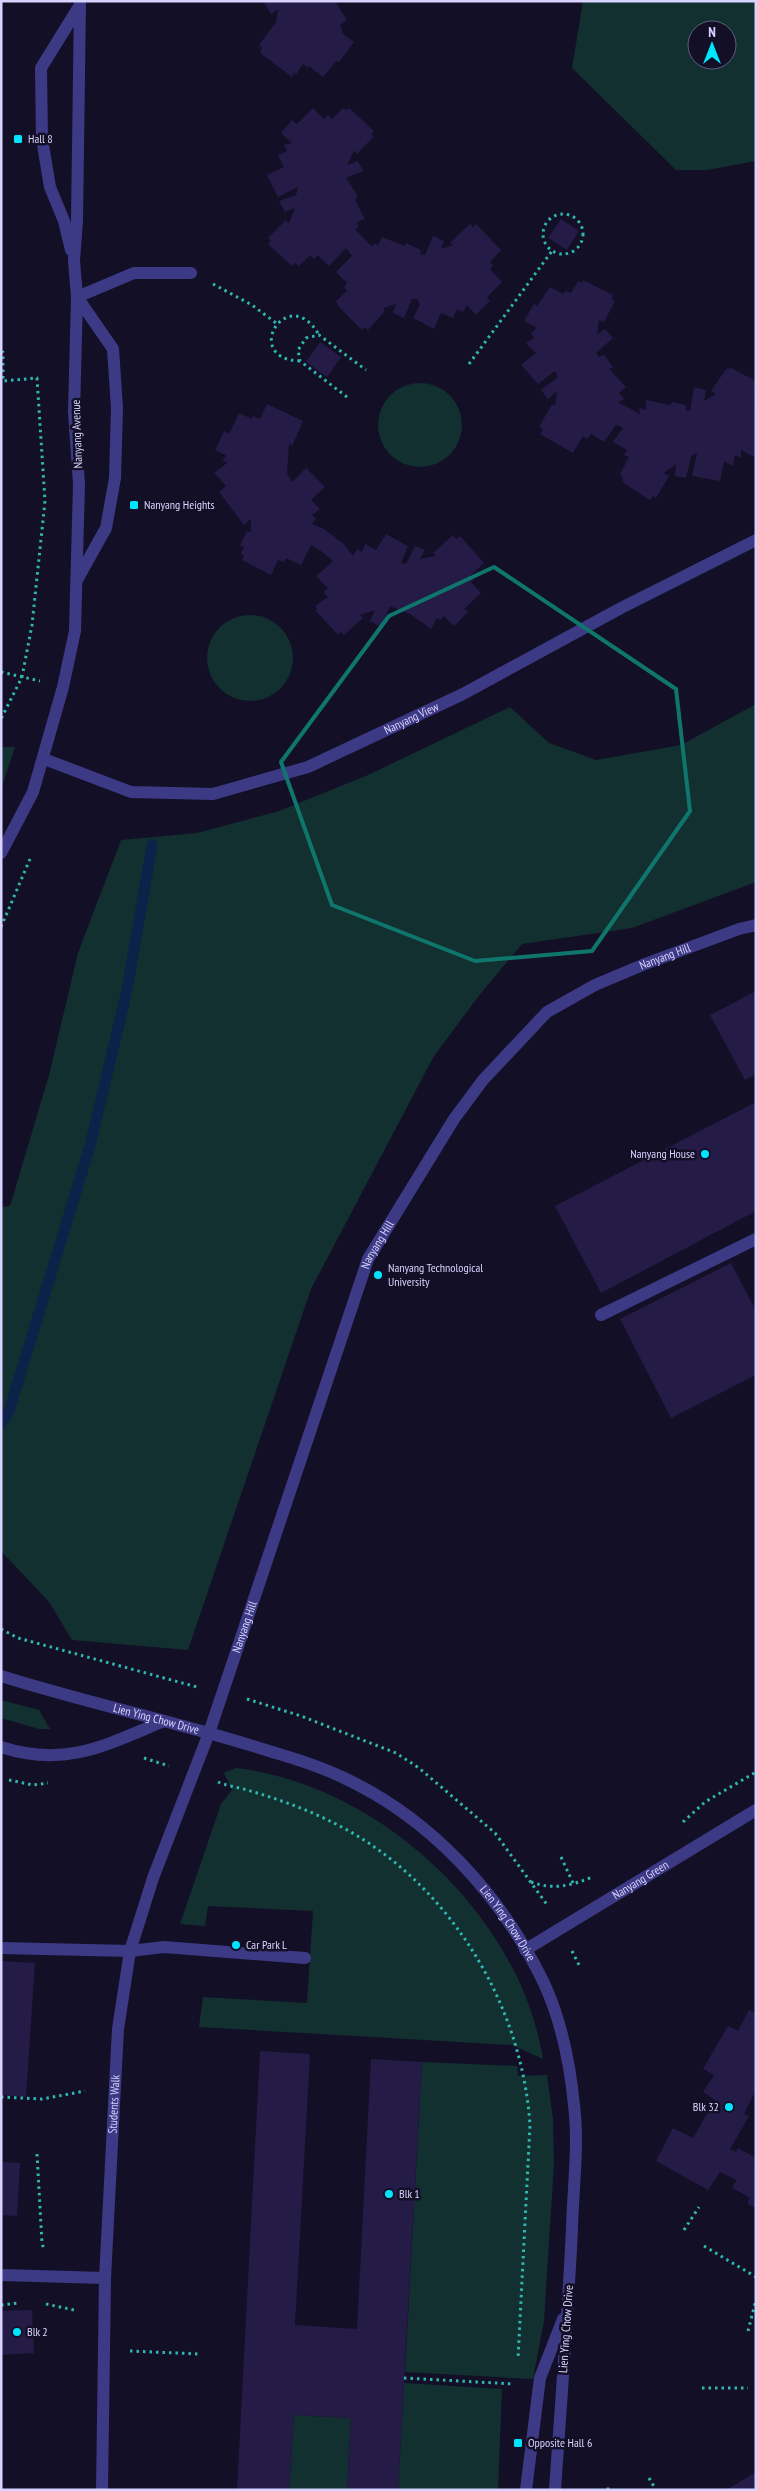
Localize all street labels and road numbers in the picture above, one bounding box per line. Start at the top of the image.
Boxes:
street label: Nanyang Avenue [68,399,85,469]
street label: Nanyang View [381,698,442,737]
street label: Nanyang Hill [637,940,693,973]
street label: Nanyang Hill [357,1218,397,1271]
street label: Nanyang Hill [228,1599,260,1655]
street label: Lien Ying Chow Drive [112,1700,201,1737]
street label: Nanyang Green [609,1857,671,1902]
street label: Lien Ying Chow Drive [477,1882,539,1964]
street label: Students Walk [105,2074,123,2134]
street label: Lien Ying Chow Drive [555,2284,576,2373]

